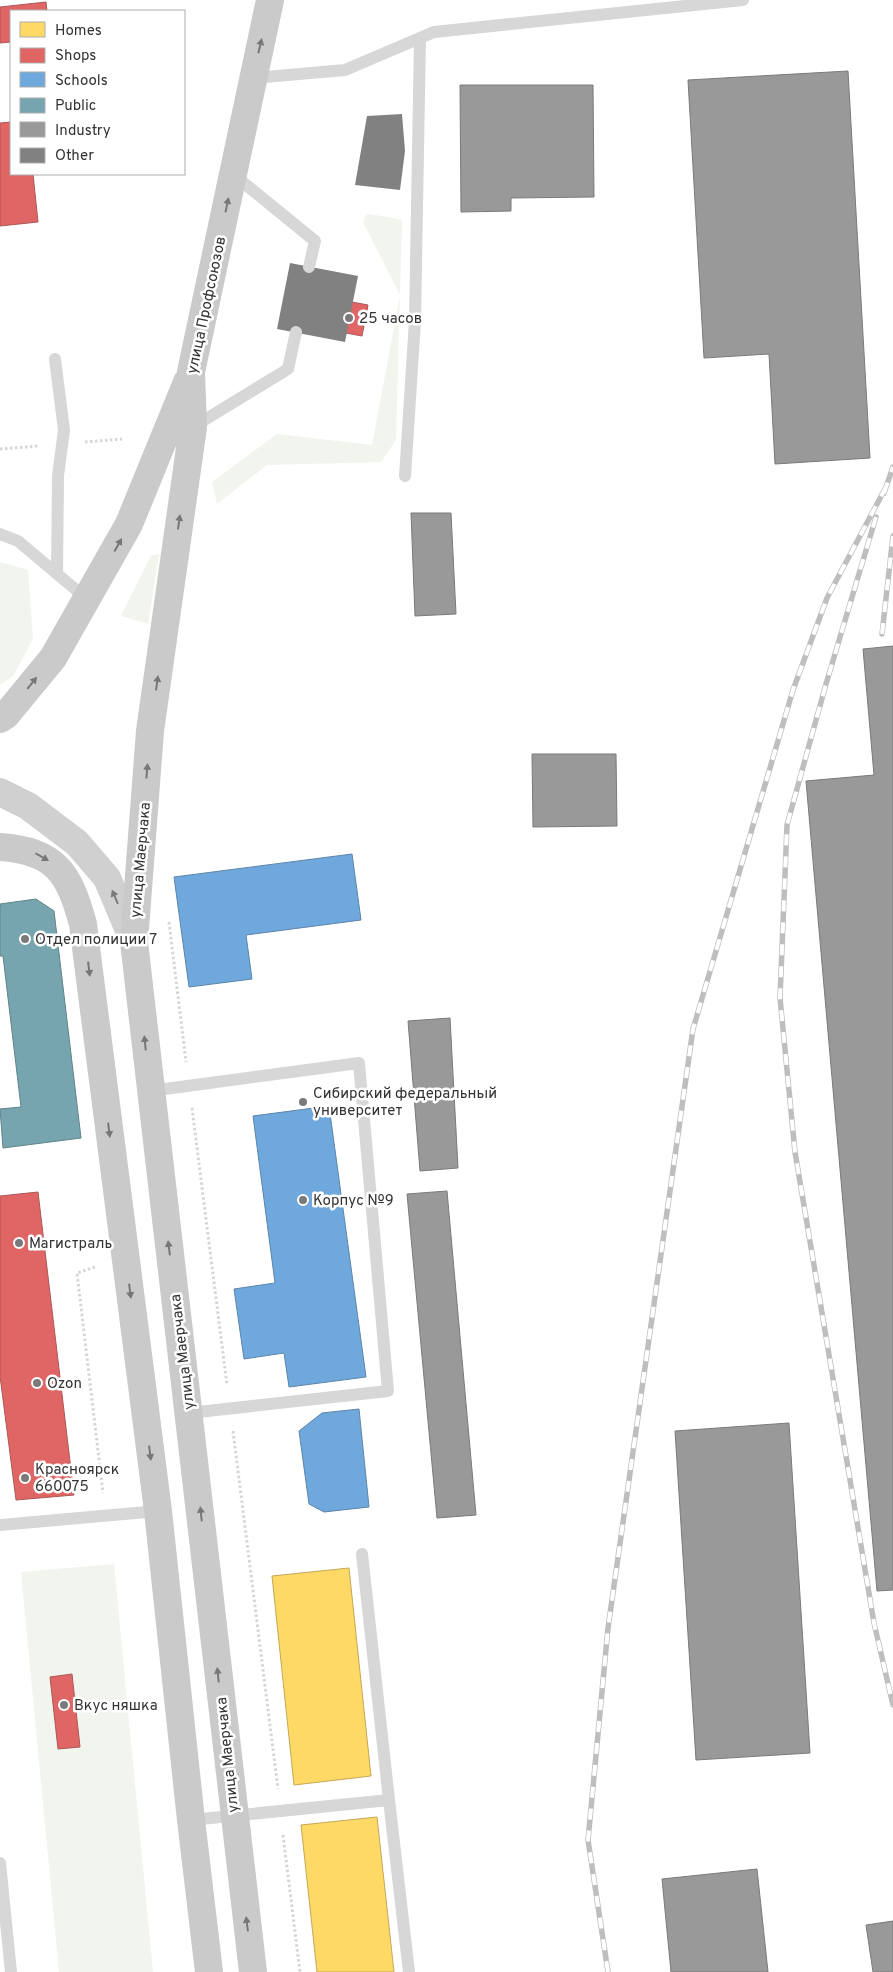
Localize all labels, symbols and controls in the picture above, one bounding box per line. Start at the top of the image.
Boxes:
legend [10,10,185,175]
text: Homes [55,22,102,41]
one-way arrow [256,38,264,53]
text: Shops [55,47,96,66]
text: Schools [55,72,108,91]
text: Public [55,97,96,116]
text: Industry [55,122,111,141]
text: Other [55,147,94,166]
one-way arrow [223,197,231,212]
street label: улица Профсоюзов [184,235,231,376]
place label: 25 часов [359,310,422,329]
marker: 25 часов [343,312,355,324]
one-way arrow [176,514,184,530]
one-way arrow [113,538,122,551]
one-way arrow [153,675,161,691]
one-way arrow [27,676,38,689]
one-way arrow [144,763,152,779]
street label: улица Маерчака [127,801,156,919]
one-way arrow [35,853,48,862]
one-way arrow [111,889,118,904]
place label: Отдел полиции 7 [35,931,157,950]
marker: Отдел полиции 7 [19,933,31,945]
one-way arrow [85,961,93,977]
one-way arrow [141,1034,149,1050]
place label: Сибирский федеральный университет [313,1085,497,1121]
marker: Сибирский федеральный университет [297,1096,309,1108]
one-way arrow [105,1122,113,1138]
place label: Корпус №9 [313,1192,394,1211]
marker: Корпус №9 [297,1194,309,1206]
place label: Магистраль [29,1235,112,1254]
marker: Магистраль [13,1237,25,1249]
one-way arrow [165,1240,173,1256]
one-way arrow [126,1284,134,1300]
street label: улица Маерчака [167,1293,200,1411]
place label: Ozon [47,1375,82,1394]
marker: Ozon [31,1377,43,1389]
one-way arrow [147,1445,155,1461]
place label: Красноярск 660075 [35,1461,119,1497]
marker: Красноярск 660075 [19,1472,31,1484]
one-way arrow [196,1505,204,1521]
one-way arrow [214,1667,222,1683]
street label: улица Маерчака [213,1696,244,1814]
place label: Вкус няшка [74,1697,158,1716]
marker: Вкус няшка [58,1699,70,1711]
one-way arrow [243,1915,251,1931]

